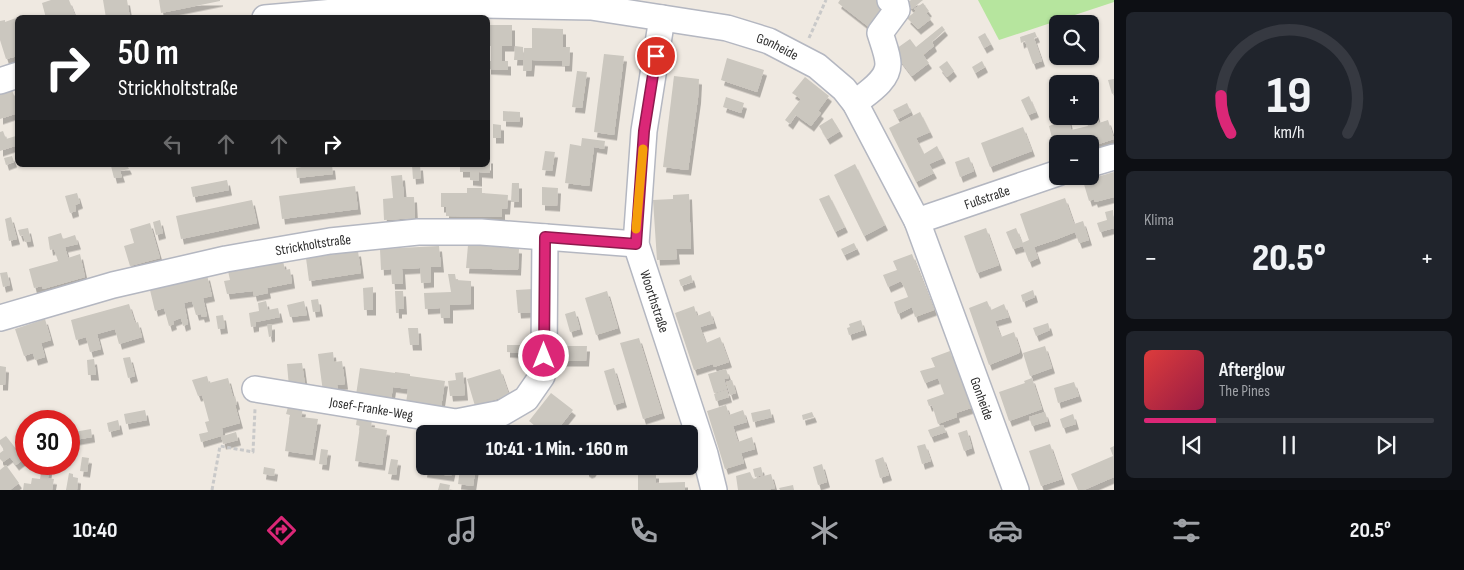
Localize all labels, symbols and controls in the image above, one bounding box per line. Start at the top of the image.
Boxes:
map controls [1049,15,1099,185]
button: search [1049,15,1099,65]
street label: Gonheide [755,29,801,63]
text: 50 m [118,32,179,75]
icon: right [35,35,100,100]
pin [635,35,677,77]
icon: arrive [642,42,670,70]
text: 19 [1266,65,1312,128]
text: Strickholtstraße [118,75,238,102]
button: + [1049,75,1099,125]
text: km/h [1274,122,1304,143]
icon: left [159,130,187,158]
icon: ahead [212,130,240,158]
icon: ahead [265,130,293,158]
icon: right [318,130,346,158]
button: − [1049,135,1099,185]
street label: Fußstraße [962,182,1012,213]
text: Klima [1144,211,1174,230]
street label: Strickholtstraße [274,230,352,259]
text: 20.5° [1252,236,1326,281]
text: − [1144,242,1158,275]
text: + [1420,242,1434,275]
street label: Woorthstraße [637,268,673,335]
position arrow [517,329,569,381]
text: Afterglow [1219,359,1285,382]
street label: Gonheide [967,375,998,422]
text: The Pines [1219,382,1270,401]
street label: Josef-Franke-Weg [327,393,415,423]
speed limit sign: 30 [15,410,80,475]
icon: previous [1178,431,1206,459]
icon: pause [1275,431,1303,459]
icon: next [1372,431,1400,459]
text: 10:41 · 1 Min. · 160 m [486,438,628,461]
icon: directions [264,513,299,548]
icon: music [445,513,480,548]
icon: phone [626,513,661,548]
icon: climate [807,513,842,548]
icon: car [988,513,1023,548]
icon: filters [1169,513,1204,548]
text: 10:40 [73,517,117,544]
text: 20.5° [1350,517,1391,544]

